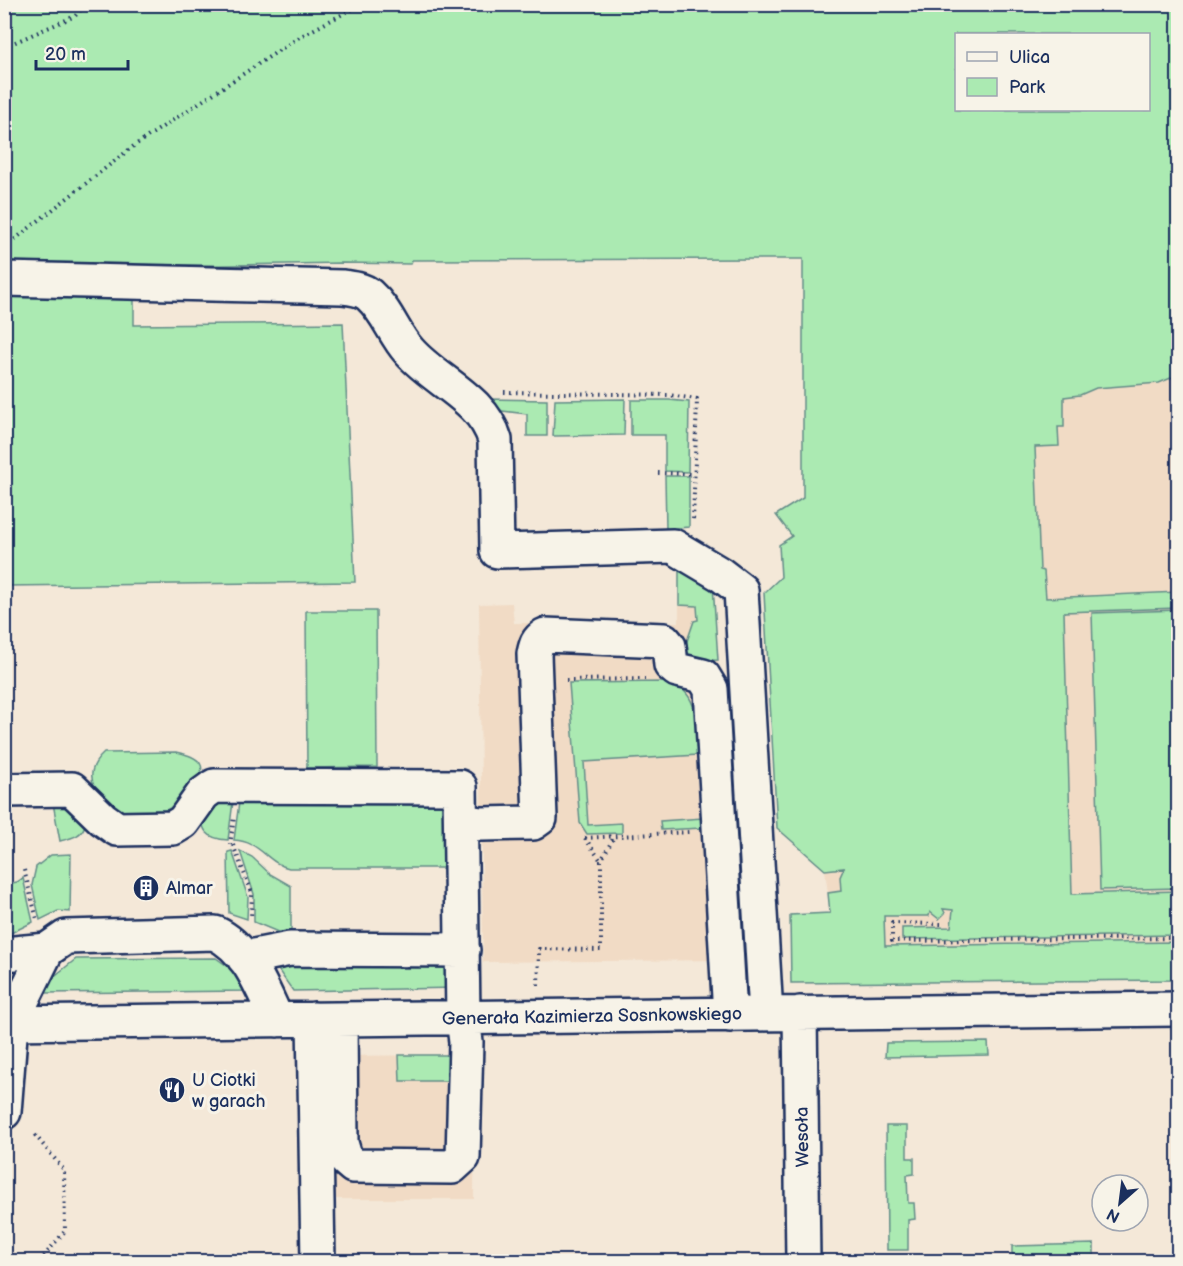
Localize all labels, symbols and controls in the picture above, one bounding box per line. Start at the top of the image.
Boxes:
scale bar [36,33,128,71]
legend [955,33,1150,111]
text: 20 m [45,44,86,65]
text: Ulica [1009,47,1050,68]
text: Park [1009,77,1045,98]
building icon: Almar [131,873,161,903]
place label: Almar [166,878,213,899]
street label: Generała Kazimierza Sosnkowskiego [442,1003,742,1030]
place label: U Ciotki w garach [192,1070,265,1112]
restaurant icon: U Ciotki w garach [157,1075,187,1105]
street label: Wesoła [791,1106,814,1168]
north arrow [1090,1173,1150,1233]
text: N [1104,1204,1123,1226]

